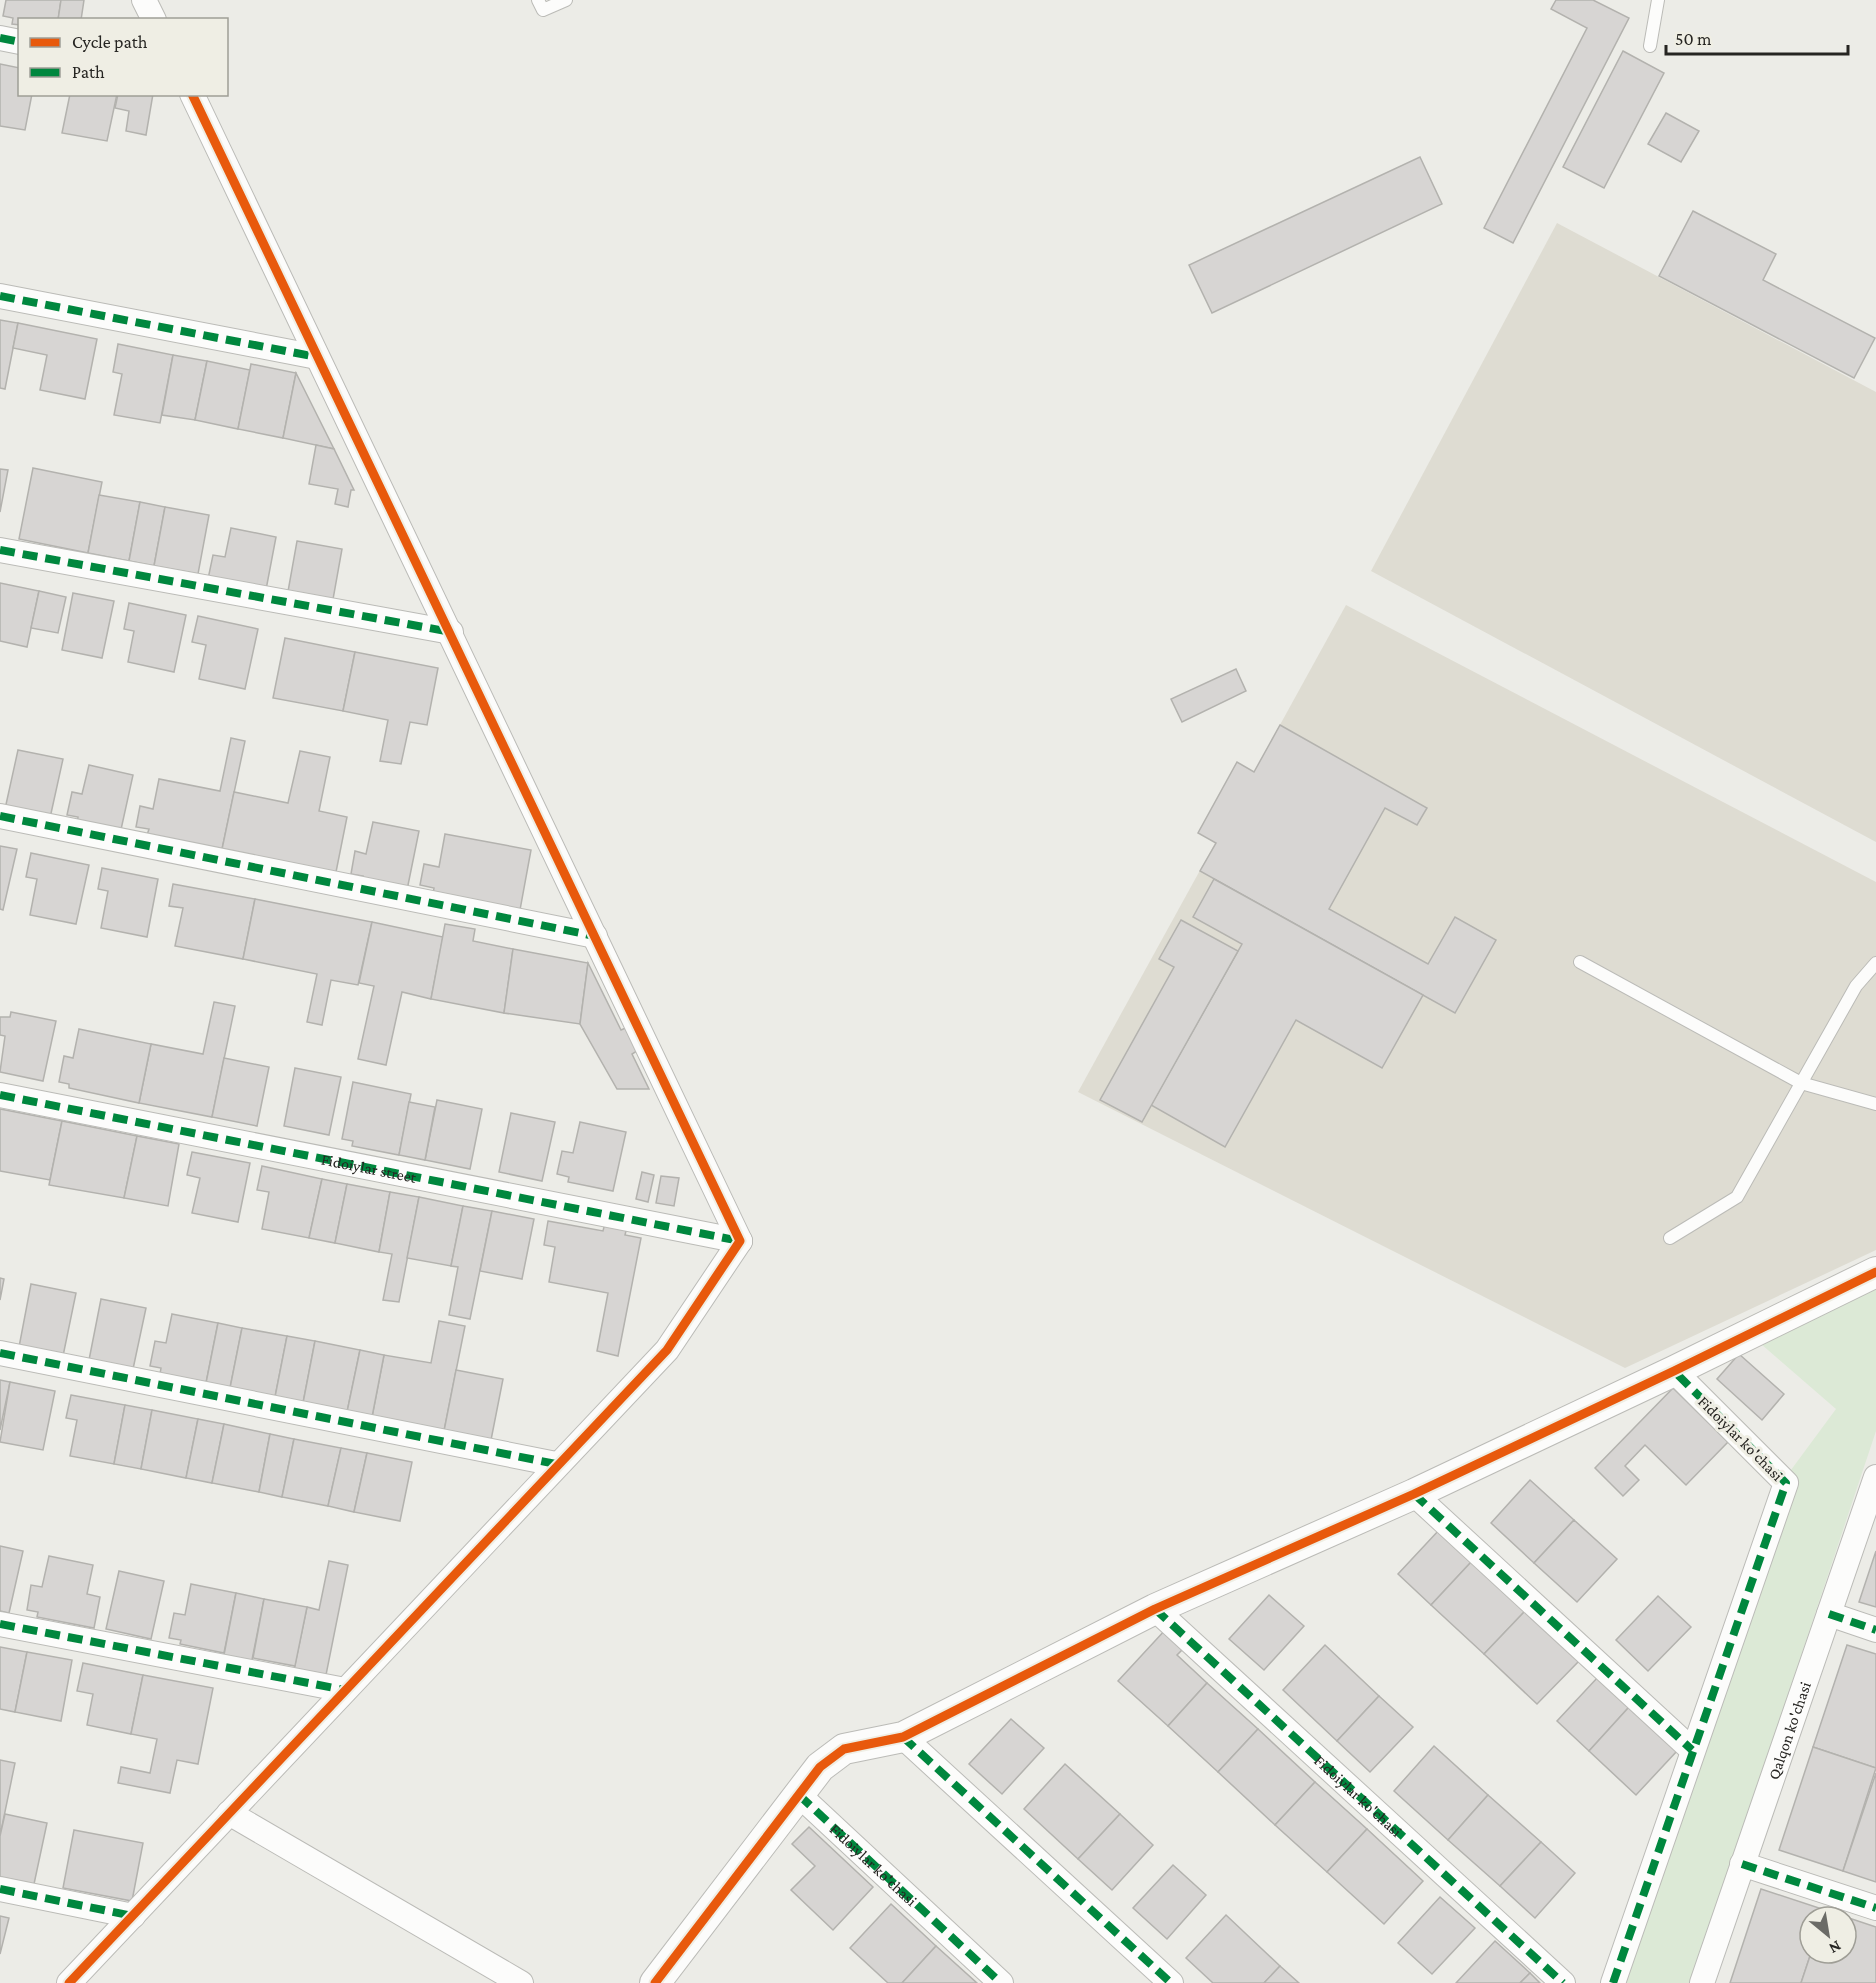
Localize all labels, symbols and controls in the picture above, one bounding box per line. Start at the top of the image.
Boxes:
legend [18,18,228,96]
scale bar [1666,18,1848,56]
text: 50 m [1675,29,1712,49]
text: Cycle path [72,32,148,52]
text: Path [72,62,105,82]
street label: Fidoiylar street [320,1151,418,1186]
street label: Fidoiylar ko'chasi [1694,1393,1786,1485]
street label: Qalqon ko'chasi [1765,1680,1814,1782]
street label: Fidoiylar ko'chasi [1311,1752,1405,1840]
street label: Fidoiylar ko'chasi [826,1820,920,1909]
north arrow [1798,1905,1858,1965]
text: N [1826,1937,1844,1958]

